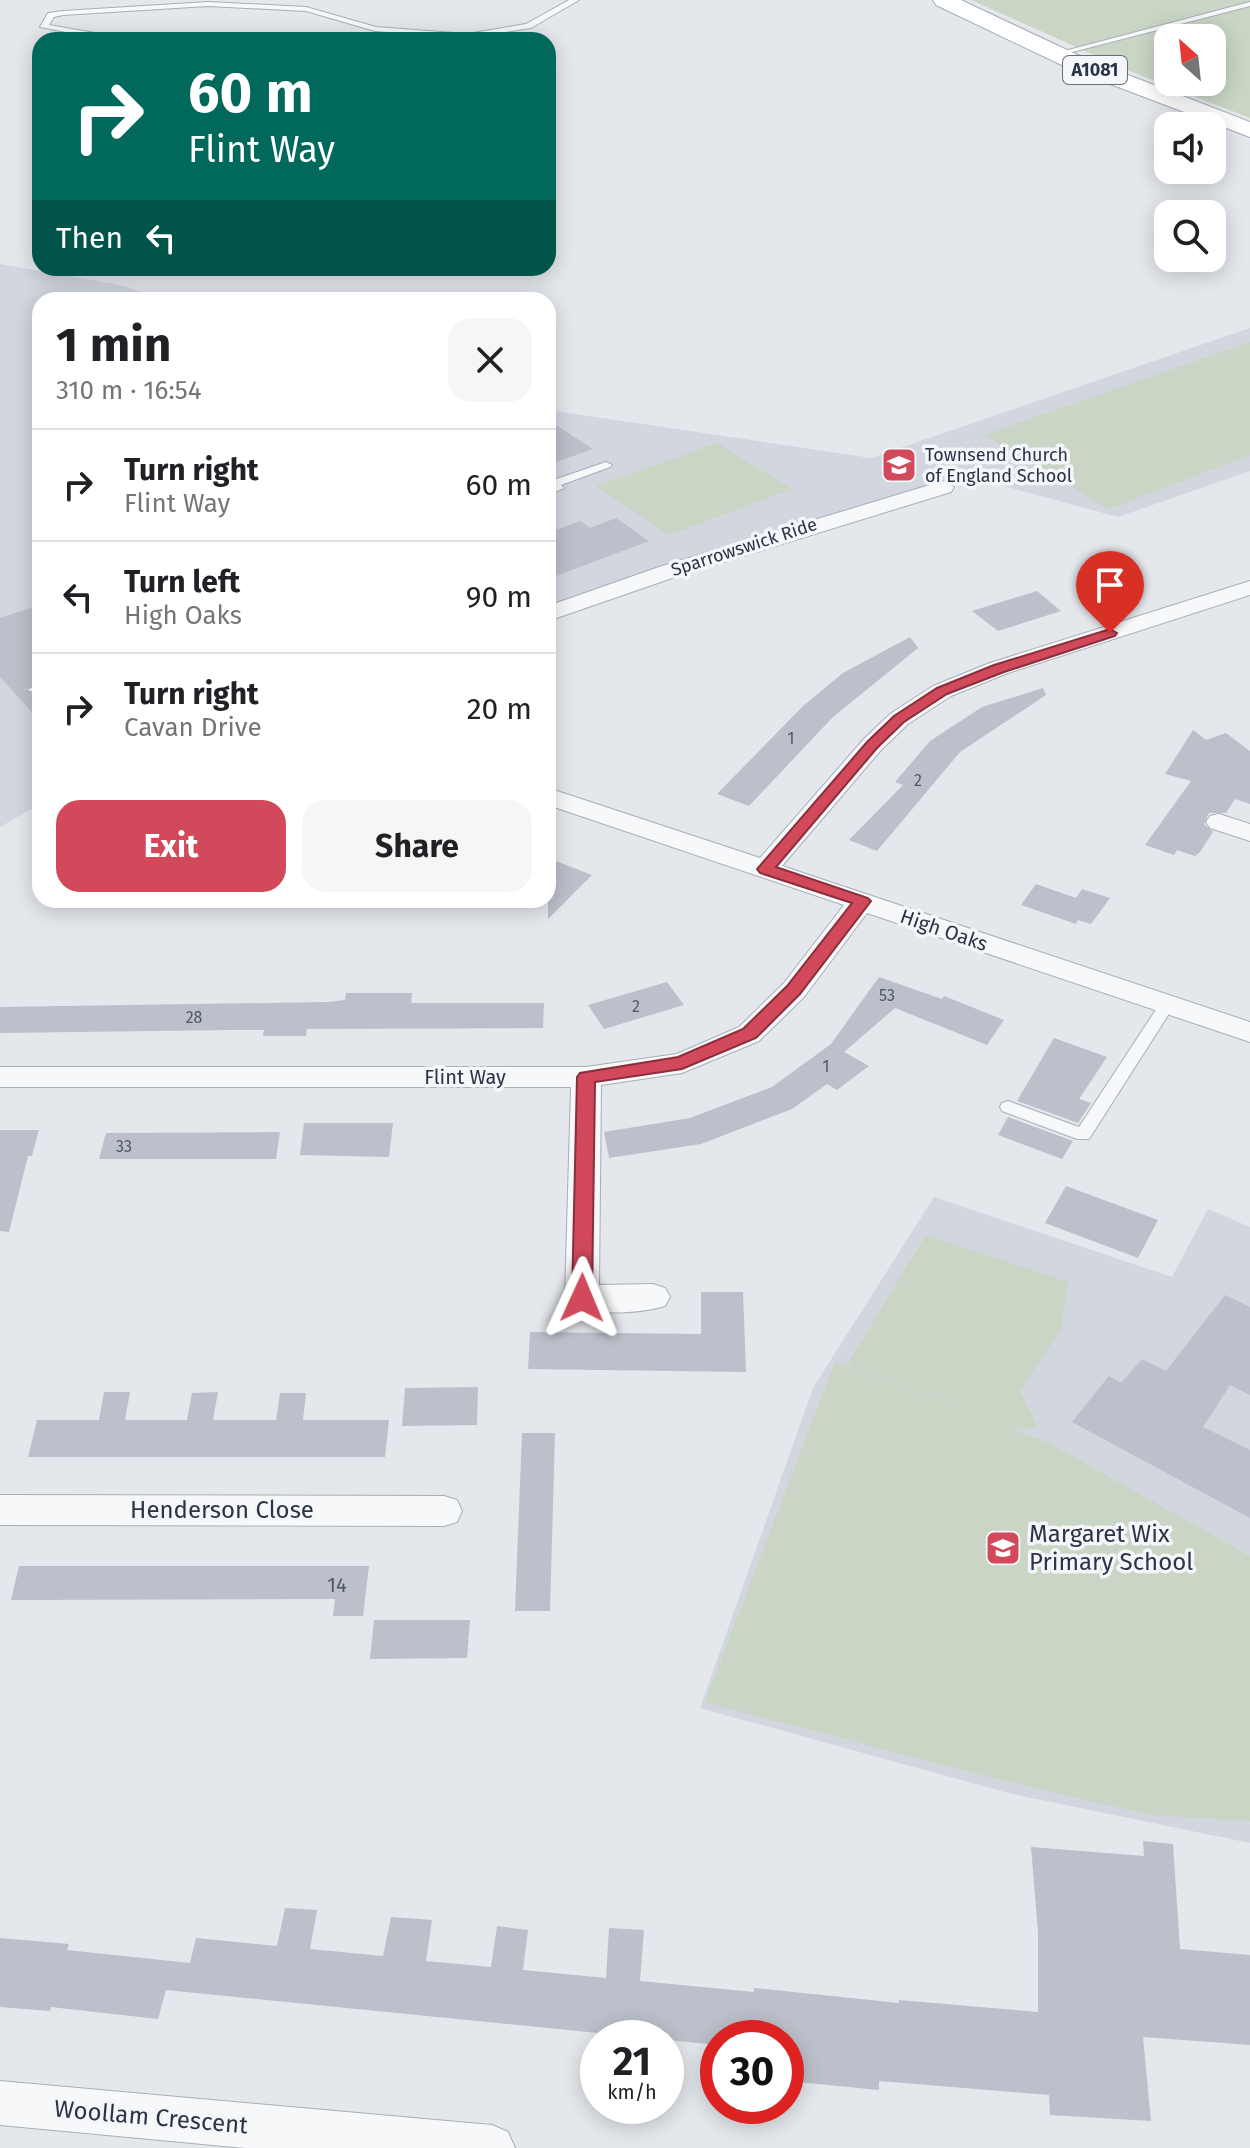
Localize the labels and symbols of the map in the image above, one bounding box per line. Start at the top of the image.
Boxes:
north arrow [1154,24,1226,96]
road number: A1081 [1063,56,1127,84]
place label: Townsend Church of England School [925,444,1072,487]
school or university icon: Townsend Church of England School [880,446,918,484]
street label: Sparrowswick Ride [668,513,820,581]
pin [1076,551,1144,633]
house number: 1 [788,729,794,748]
house number: 2 [914,771,922,790]
street label: High Oaks [897,904,991,956]
house number: 53 [879,986,895,1005]
house number: 2 [632,997,640,1016]
house number: 28 [186,1008,203,1027]
house number: 1 [823,1057,829,1076]
street label: Flint Way [424,1065,506,1089]
house number: 33 [116,1137,132,1156]
position arrow [540,1256,624,1340]
street label: Henderson Close [130,1496,314,1524]
place label: Margaret Wix Primary School [1029,1520,1193,1576]
school or university icon: Margaret Wix Primary School [984,1529,1022,1567]
house number: 14 [327,1573,347,1597]
speed limit sign: 30 [700,2020,804,2124]
street label: Woollam Crescent [53,2095,249,2139]

